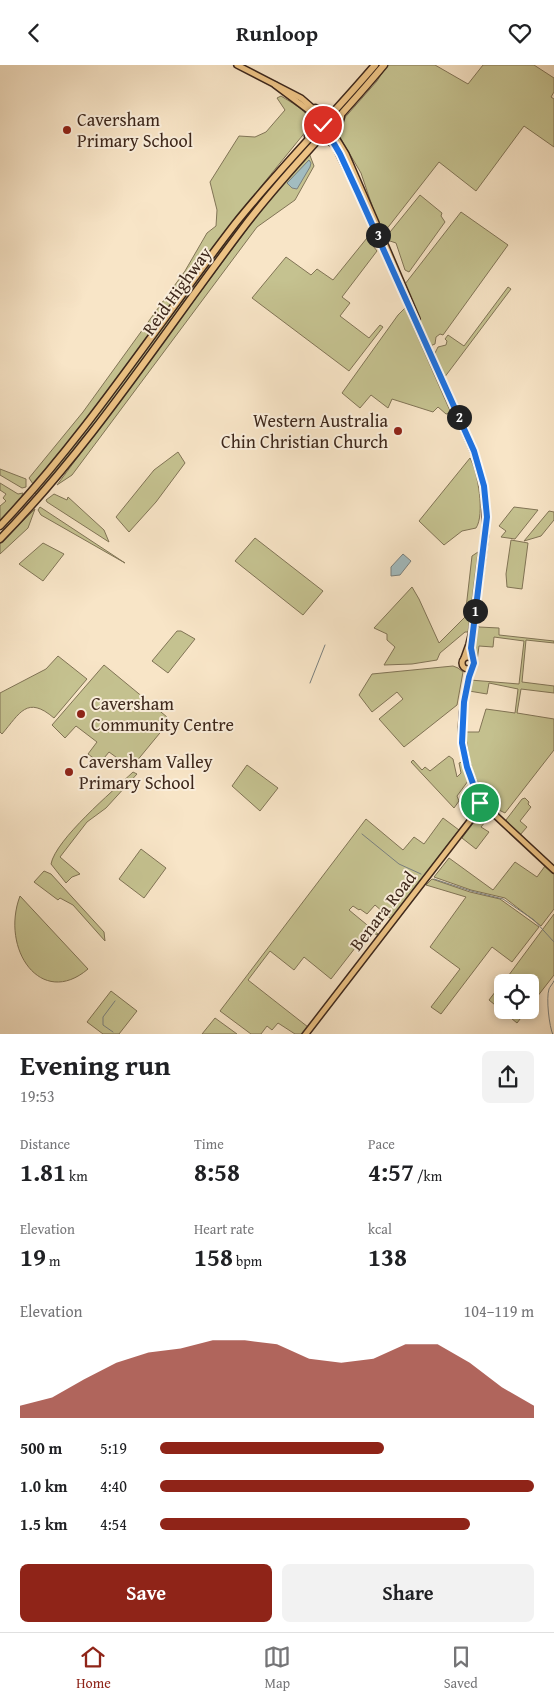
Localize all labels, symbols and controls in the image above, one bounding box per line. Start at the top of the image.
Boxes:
text: Runloop [236,17,318,49]
icon: back [20,19,48,47]
icon: heart [506,19,534,47]
pin [302,104,344,146]
place label: Caversham Primary School [77,106,193,154]
icon: check [309,111,337,139]
marker: Caversham Primary School [61,124,73,136]
pin: 3 [366,223,390,247]
text: 3 [375,225,382,245]
street label: Reid Highway [135,241,218,341]
pin: 2 [446,405,472,429]
place label: Western Australia Chin Christian Church [221,407,388,455]
text: 2 [456,407,463,427]
marker: Western Australia Chin Christian Church [392,425,404,437]
pin: 1 [462,599,488,623]
text: 1 [472,601,479,621]
place label: Caversham Community Centre [91,690,234,738]
marker: Caversham Community Centre [75,708,87,720]
place label: Caversham Valley Primary School [79,748,213,796]
marker: Caversham Valley Primary School [63,766,75,778]
pin [459,782,501,824]
icon: arrive [466,789,494,817]
street label: Benara Road [343,865,423,956]
map controls [494,974,539,1019]
button: locate [494,974,539,1019]
text: Evening run [20,1044,171,1085]
button: share [482,1051,534,1103]
text: 19:53 [20,1084,55,1108]
text: Distance [20,1134,70,1154]
text: Time [194,1134,224,1154]
text: Pace [368,1134,395,1154]
text: 1.81 [20,1154,66,1190]
text: 8:58 [194,1154,240,1190]
text: 4:57 [368,1154,414,1190]
text: km [66,1166,88,1186]
text: /km [414,1166,442,1186]
text: Elevation [20,1219,75,1239]
text: Heart rate [194,1219,254,1239]
text: kcal [368,1219,392,1239]
text: 19 [20,1239,46,1275]
text: 158 [194,1239,233,1275]
text: 138 [368,1239,407,1275]
text: m [46,1251,60,1271]
text: bpm [233,1251,262,1271]
text: Elevation [20,1299,83,1323]
text: 104–119 m [464,1299,534,1323]
text: 500 m [20,1436,62,1460]
text: 5:19 [100,1436,127,1460]
text: 1.0 km [20,1474,67,1498]
text: 4:40 [100,1474,127,1498]
text: 1.5 km [20,1512,67,1536]
text: 4:54 [100,1512,127,1536]
button: Save [20,1564,272,1622]
button: Share [282,1564,534,1622]
tab: Home [76,1643,111,1693]
tab: Map [263,1643,291,1693]
tab: Saved [444,1643,478,1693]

